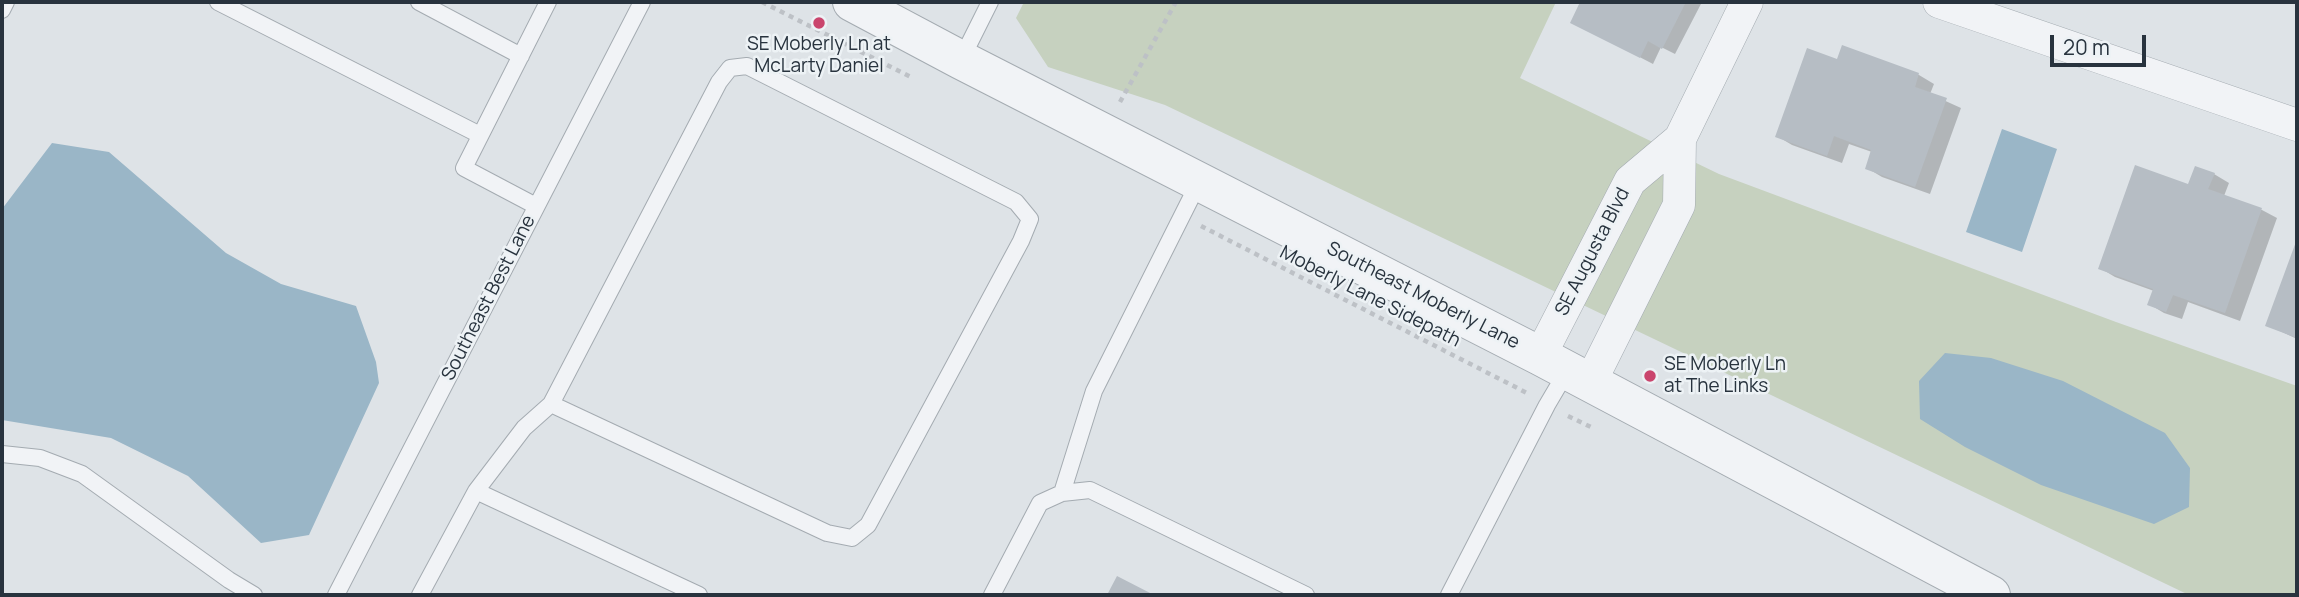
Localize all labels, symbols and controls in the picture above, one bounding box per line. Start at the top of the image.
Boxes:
marker: SE Moberly Ln at McLarty Daniel [811,15,827,31]
scale bar [2054,21,2150,65]
text: 20 m [2063,33,2110,61]
place label: SE Moberly Ln at McLarty Daniel [747,34,891,78]
street label: SE Augusta Blvd [1551,184,1635,320]
street label: Southeast Best Lane [437,211,541,385]
street label: Southeast Moberly Lane [1323,237,1523,355]
street label: Moberly Lane Sidepath [1276,241,1464,353]
place label: SE Moberly Ln at The Links [1664,354,1786,398]
marker: SE Moberly Ln at The Links [1642,368,1658,384]

